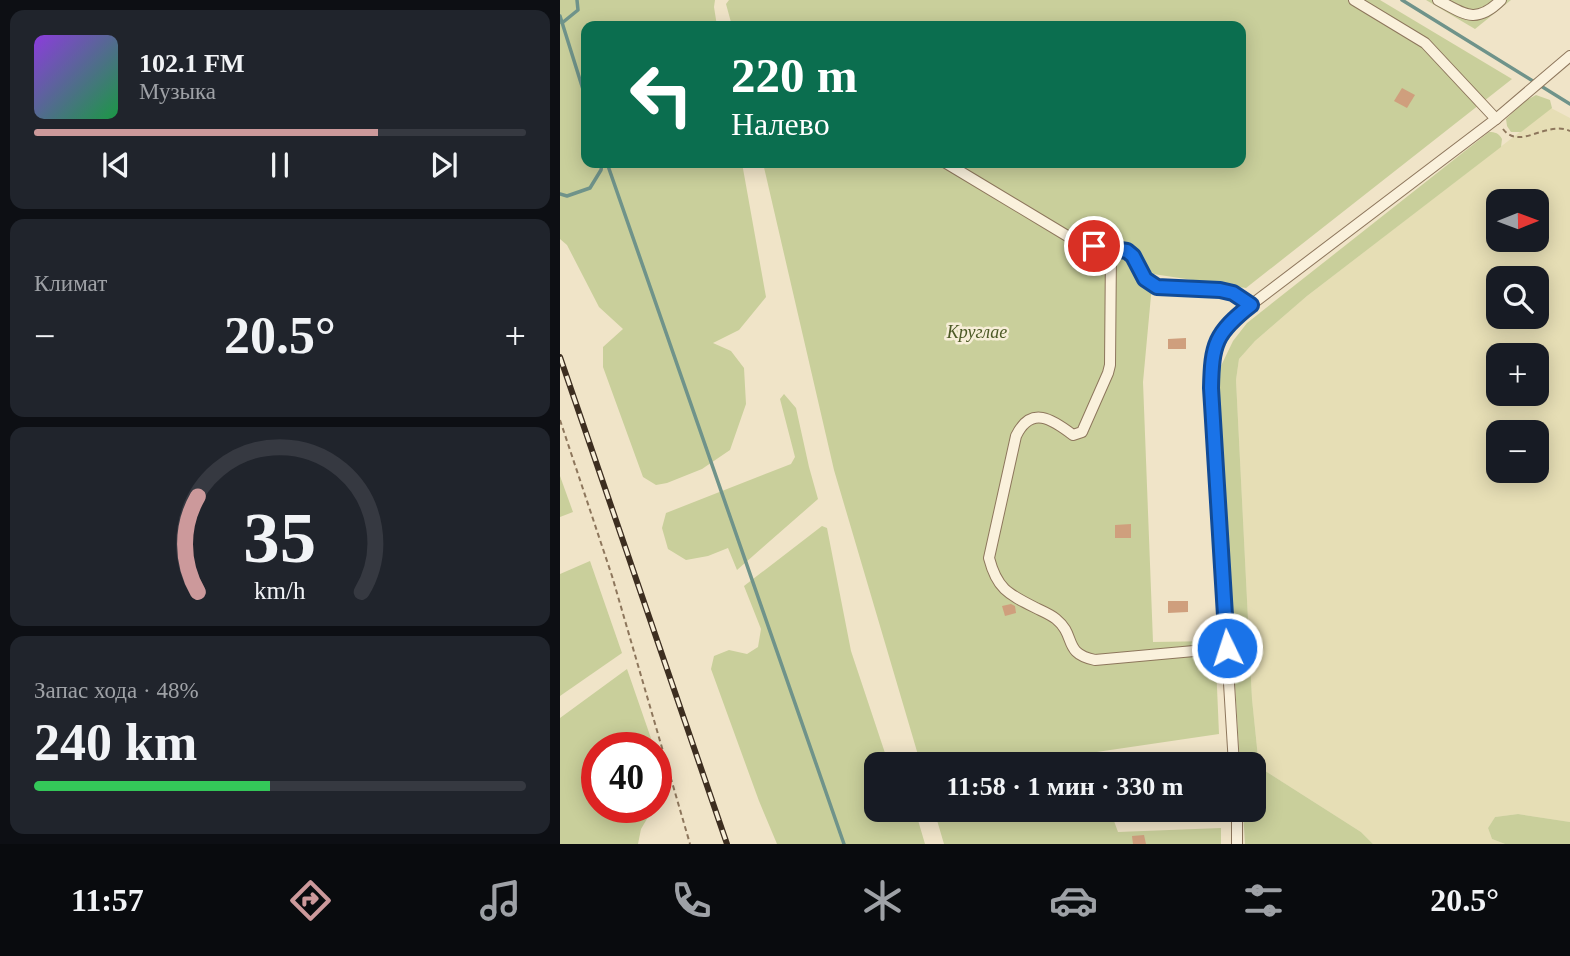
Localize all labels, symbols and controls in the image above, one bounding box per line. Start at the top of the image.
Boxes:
text: 220 m [731,48,858,103]
text: 102.1 FM [139,49,244,78]
icon: left [616,49,707,140]
text: Музыка [139,79,216,104]
text: Налево [731,106,830,142]
icon: previous [97,146,135,184]
icon: pause [261,146,299,184]
icon: next [425,146,463,184]
north arrow [1486,189,1549,252]
map controls [1486,189,1549,483]
pin [1064,216,1124,276]
icon: arrive [1075,227,1113,265]
button: search [1486,266,1549,329]
text: Климат [34,271,107,296]
text: 20.5° [224,307,336,364]
text: − [34,315,55,357]
text: + [505,315,526,357]
park label: Круглае [946,322,1007,342]
button: + [1486,343,1549,406]
button: − [1486,420,1549,483]
text: 35 [244,498,316,579]
text: km/h [254,577,306,604]
position arrow [1190,611,1264,685]
text: Запас хода · 48% [34,678,199,703]
text: 240 km [34,714,197,771]
speed limit sign: 40 [581,732,672,823]
text: 11:58 · 1 мин · 330 m [947,772,1183,801]
icon: directions [286,876,335,925]
icon: music [476,876,525,925]
icon: phone [667,876,716,925]
icon: climate [858,876,907,925]
icon: car [1049,876,1098,925]
icon: filters [1239,876,1288,925]
text: 11:57 [71,882,144,918]
text: 20.5° [1430,882,1499,918]

